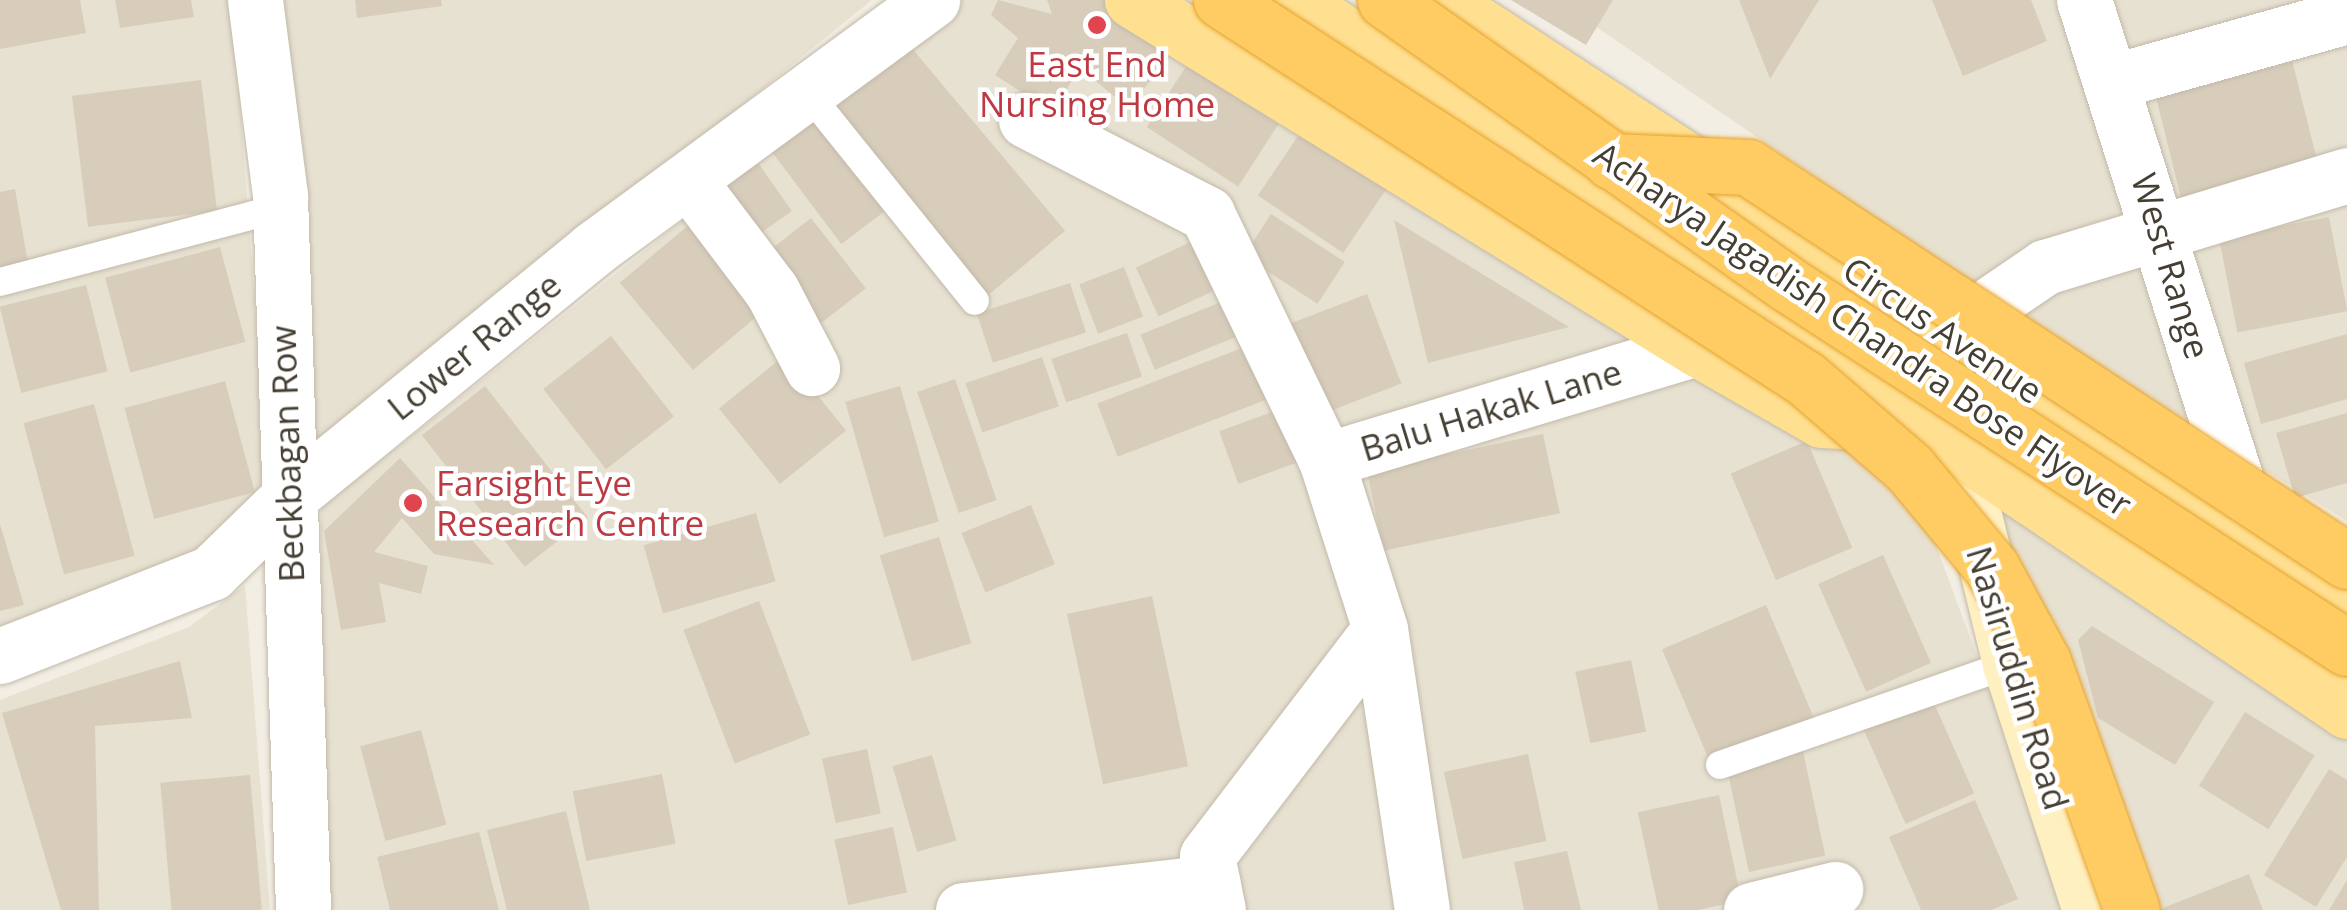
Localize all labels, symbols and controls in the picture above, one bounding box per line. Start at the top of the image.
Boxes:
marker: East End Nursing Home [1084,12,1110,38]
place label: East End Nursing Home [979,43,1215,125]
street label: Acharya Jagadish Chandra Bose Flyover [1586,133,2140,525]
street label: West Range [2123,168,2219,364]
street label: Circus Avenue [1835,248,2051,412]
street label: Lower Range [379,263,569,429]
street label: Beckbagan Row [262,325,312,583]
street label: Balu Hakak Lane [1355,350,1627,470]
place label: Farsight Eye Research Centre [436,462,704,544]
marker: Farsight Eye Research Centre [400,490,426,516]
street label: Nasiruddin Road [1958,541,2078,815]

